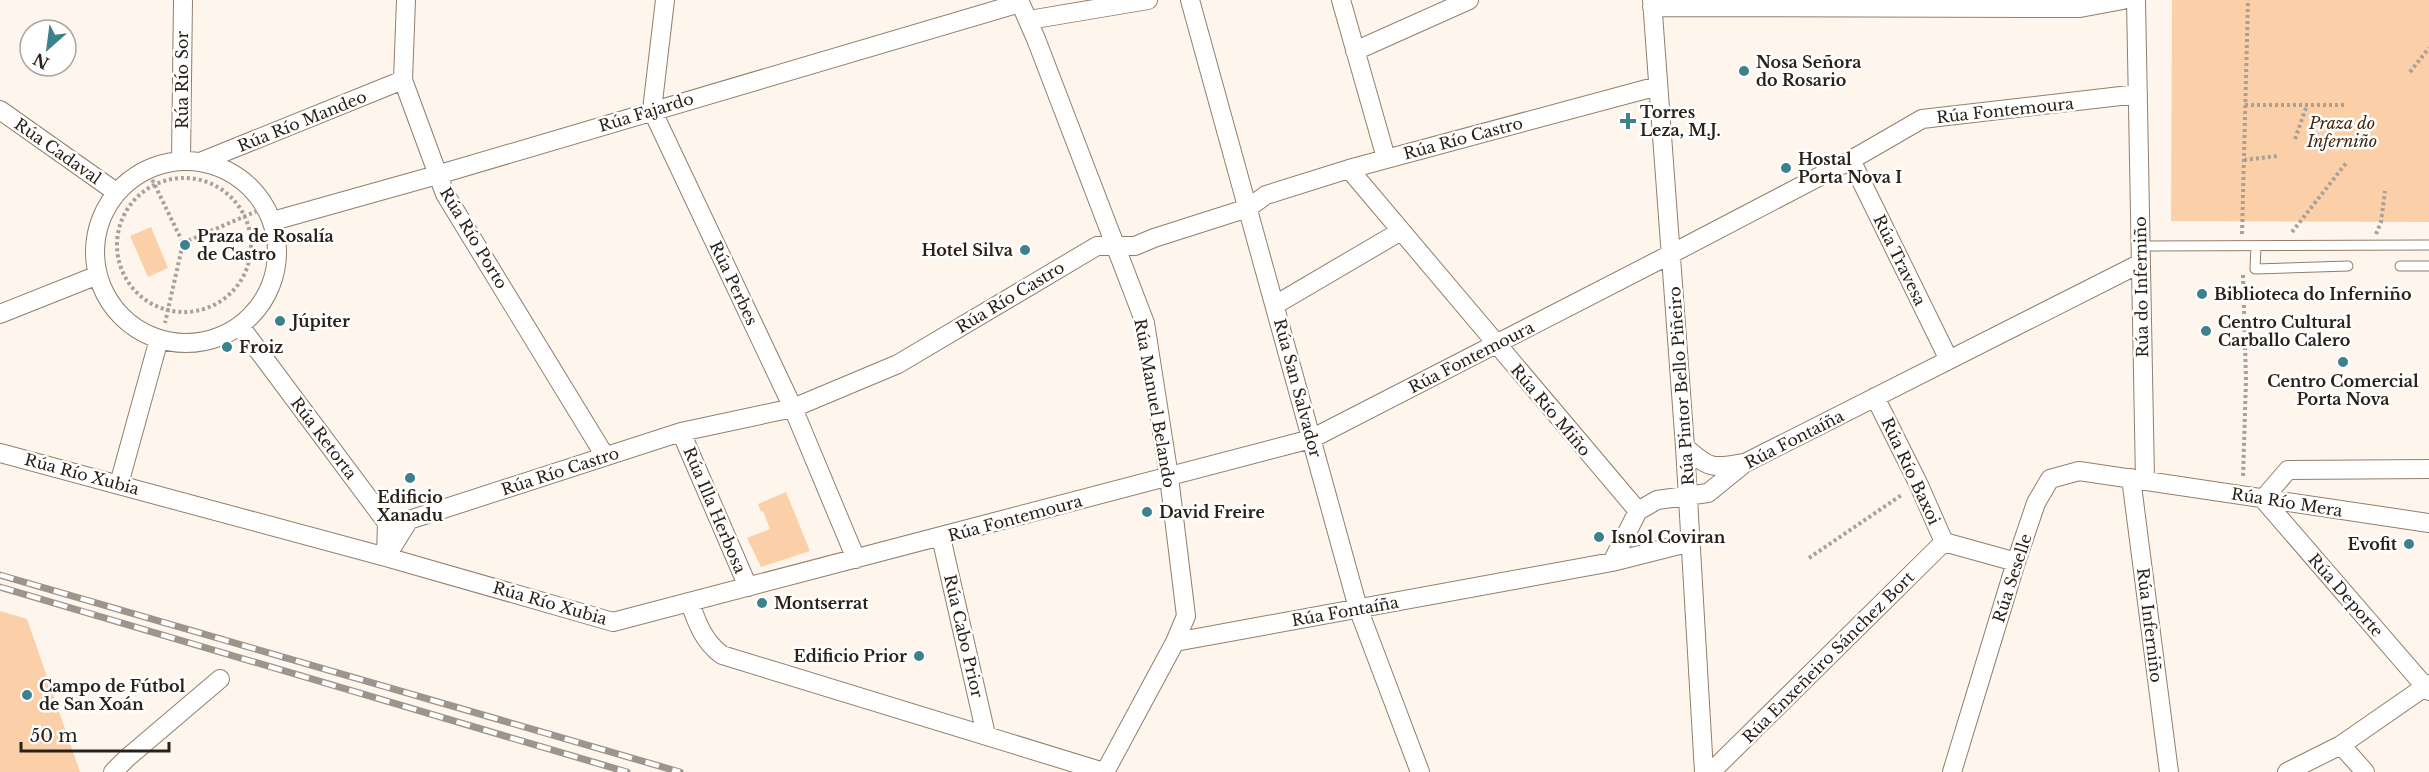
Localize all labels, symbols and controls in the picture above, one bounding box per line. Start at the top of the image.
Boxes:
north arrow [18,18,78,78]
street label: Rúa Río Sor [172,31,192,129]
text: N [30,49,52,74]
place label: Nosa Señora do Rosario [1756,52,1861,90]
marker: Nosa Señora do Rosario [1737,64,1751,78]
street label: Rúa Río Mandeo [235,86,369,156]
street label: Rúa Fajardo [596,88,696,136]
street label: Rúa Fontemoura [1935,93,2075,127]
place label: Torres Leza, M.J. [1640,102,1721,140]
street label: Rúa Río Castro [1401,112,1525,164]
park label: Praza do Inferniño [2306,113,2377,151]
street label: Rúa Cadaval [11,114,105,188]
marker: Torres Leza, M.J. [1621,114,1635,128]
place label: Hostal Porta Nova I [1798,149,1902,187]
marker: Hostal Porta Nova I [1779,161,1793,175]
street label: Rúa Río Porto [436,184,512,292]
street label: Rúa Travesa [1869,211,1931,309]
street label: Rúa do Inferniño [2130,216,2152,358]
place label: Praza de Rosalía de Castro [197,226,334,264]
marker: Praza de Rosalía de Castro [178,238,192,252]
street label: Rúa Perbes [706,238,762,328]
place label: Hotel Silva [921,240,1013,260]
marker: Hotel Silva [1018,243,1032,257]
street label: Rúa Río Castro [952,257,1068,337]
place label: Biblioteca do Inferniño [2214,284,2411,304]
street label: Rúa Pintor Bello Piñeiro [1664,286,1698,486]
marker: Biblioteca do Inferniño [2195,287,2209,301]
place label: Júpiter [289,311,350,331]
place label: Centro Cultural Carballo Calero [2218,312,2352,350]
marker: Júpiter [273,314,287,328]
street label: Rúa San Salvador [1270,316,1326,460]
street label: Rúa Manuel Belando [1130,317,1180,489]
street label: Rúa Fontemoura [1405,317,1537,397]
marker: Centro Cultural Carballo Calero [2199,324,2213,338]
place label: Froiz [239,337,283,357]
marker: Froiz [220,340,234,354]
marker: Centro Comercial Porta Nova [2336,355,2350,369]
street label: Rúa Río Miño [1507,360,1595,460]
place label: Centro Comercial Porta Nova [2267,371,2419,409]
street label: Rúa Retorta [287,393,361,483]
street label: Rúa Fontaíña [1741,405,1847,473]
street label: Rúa Río Baxoi [1877,414,1945,528]
street label: Rúa Río Castro [499,443,621,499]
street label: Rúa Illa Herbosa [679,444,751,576]
street label: Rúa Río Xubia [23,449,142,499]
marker: Edificio Xanadu [403,471,417,485]
street label: Rúa Río Mera [2230,483,2344,521]
place label: Edificio Xanadu [376,487,444,525]
street label: Rúa Fontemoura [946,490,1084,546]
place label: David Freire [1159,502,1265,522]
marker: David Freire [1140,505,1154,519]
place label: Isnol Coviran [1611,527,1726,547]
marker: Isnol Coviran [1592,530,1606,544]
street label: Rúa Seselle [1988,531,2036,625]
place label: Evofit [2348,534,2398,554]
marker: Evofit [2402,537,2416,551]
street label: Rúa Deporte [2304,549,2388,641]
street label: Rúa Inferniño [2133,566,2167,684]
street label: Rúa Enxeñeiro Sánchez Bort [1738,567,1918,747]
street label: Rúa Cabo Prior [940,572,988,700]
street label: Rúa Río Xubia [491,577,610,629]
street label: Rúa Fontaíña [1290,592,1400,630]
place label: Montserrat [774,593,869,613]
marker: Montserrat [755,596,769,610]
place label: Edificio Prior [793,646,907,666]
marker: Edificio Prior [912,649,926,663]
place label: Campo de Fútbol de San Xoán [39,676,186,714]
marker: Campo de Fútbol de San Xoán [20,688,34,702]
scale bar [21,715,170,753]
text: 50 m [30,725,78,747]

